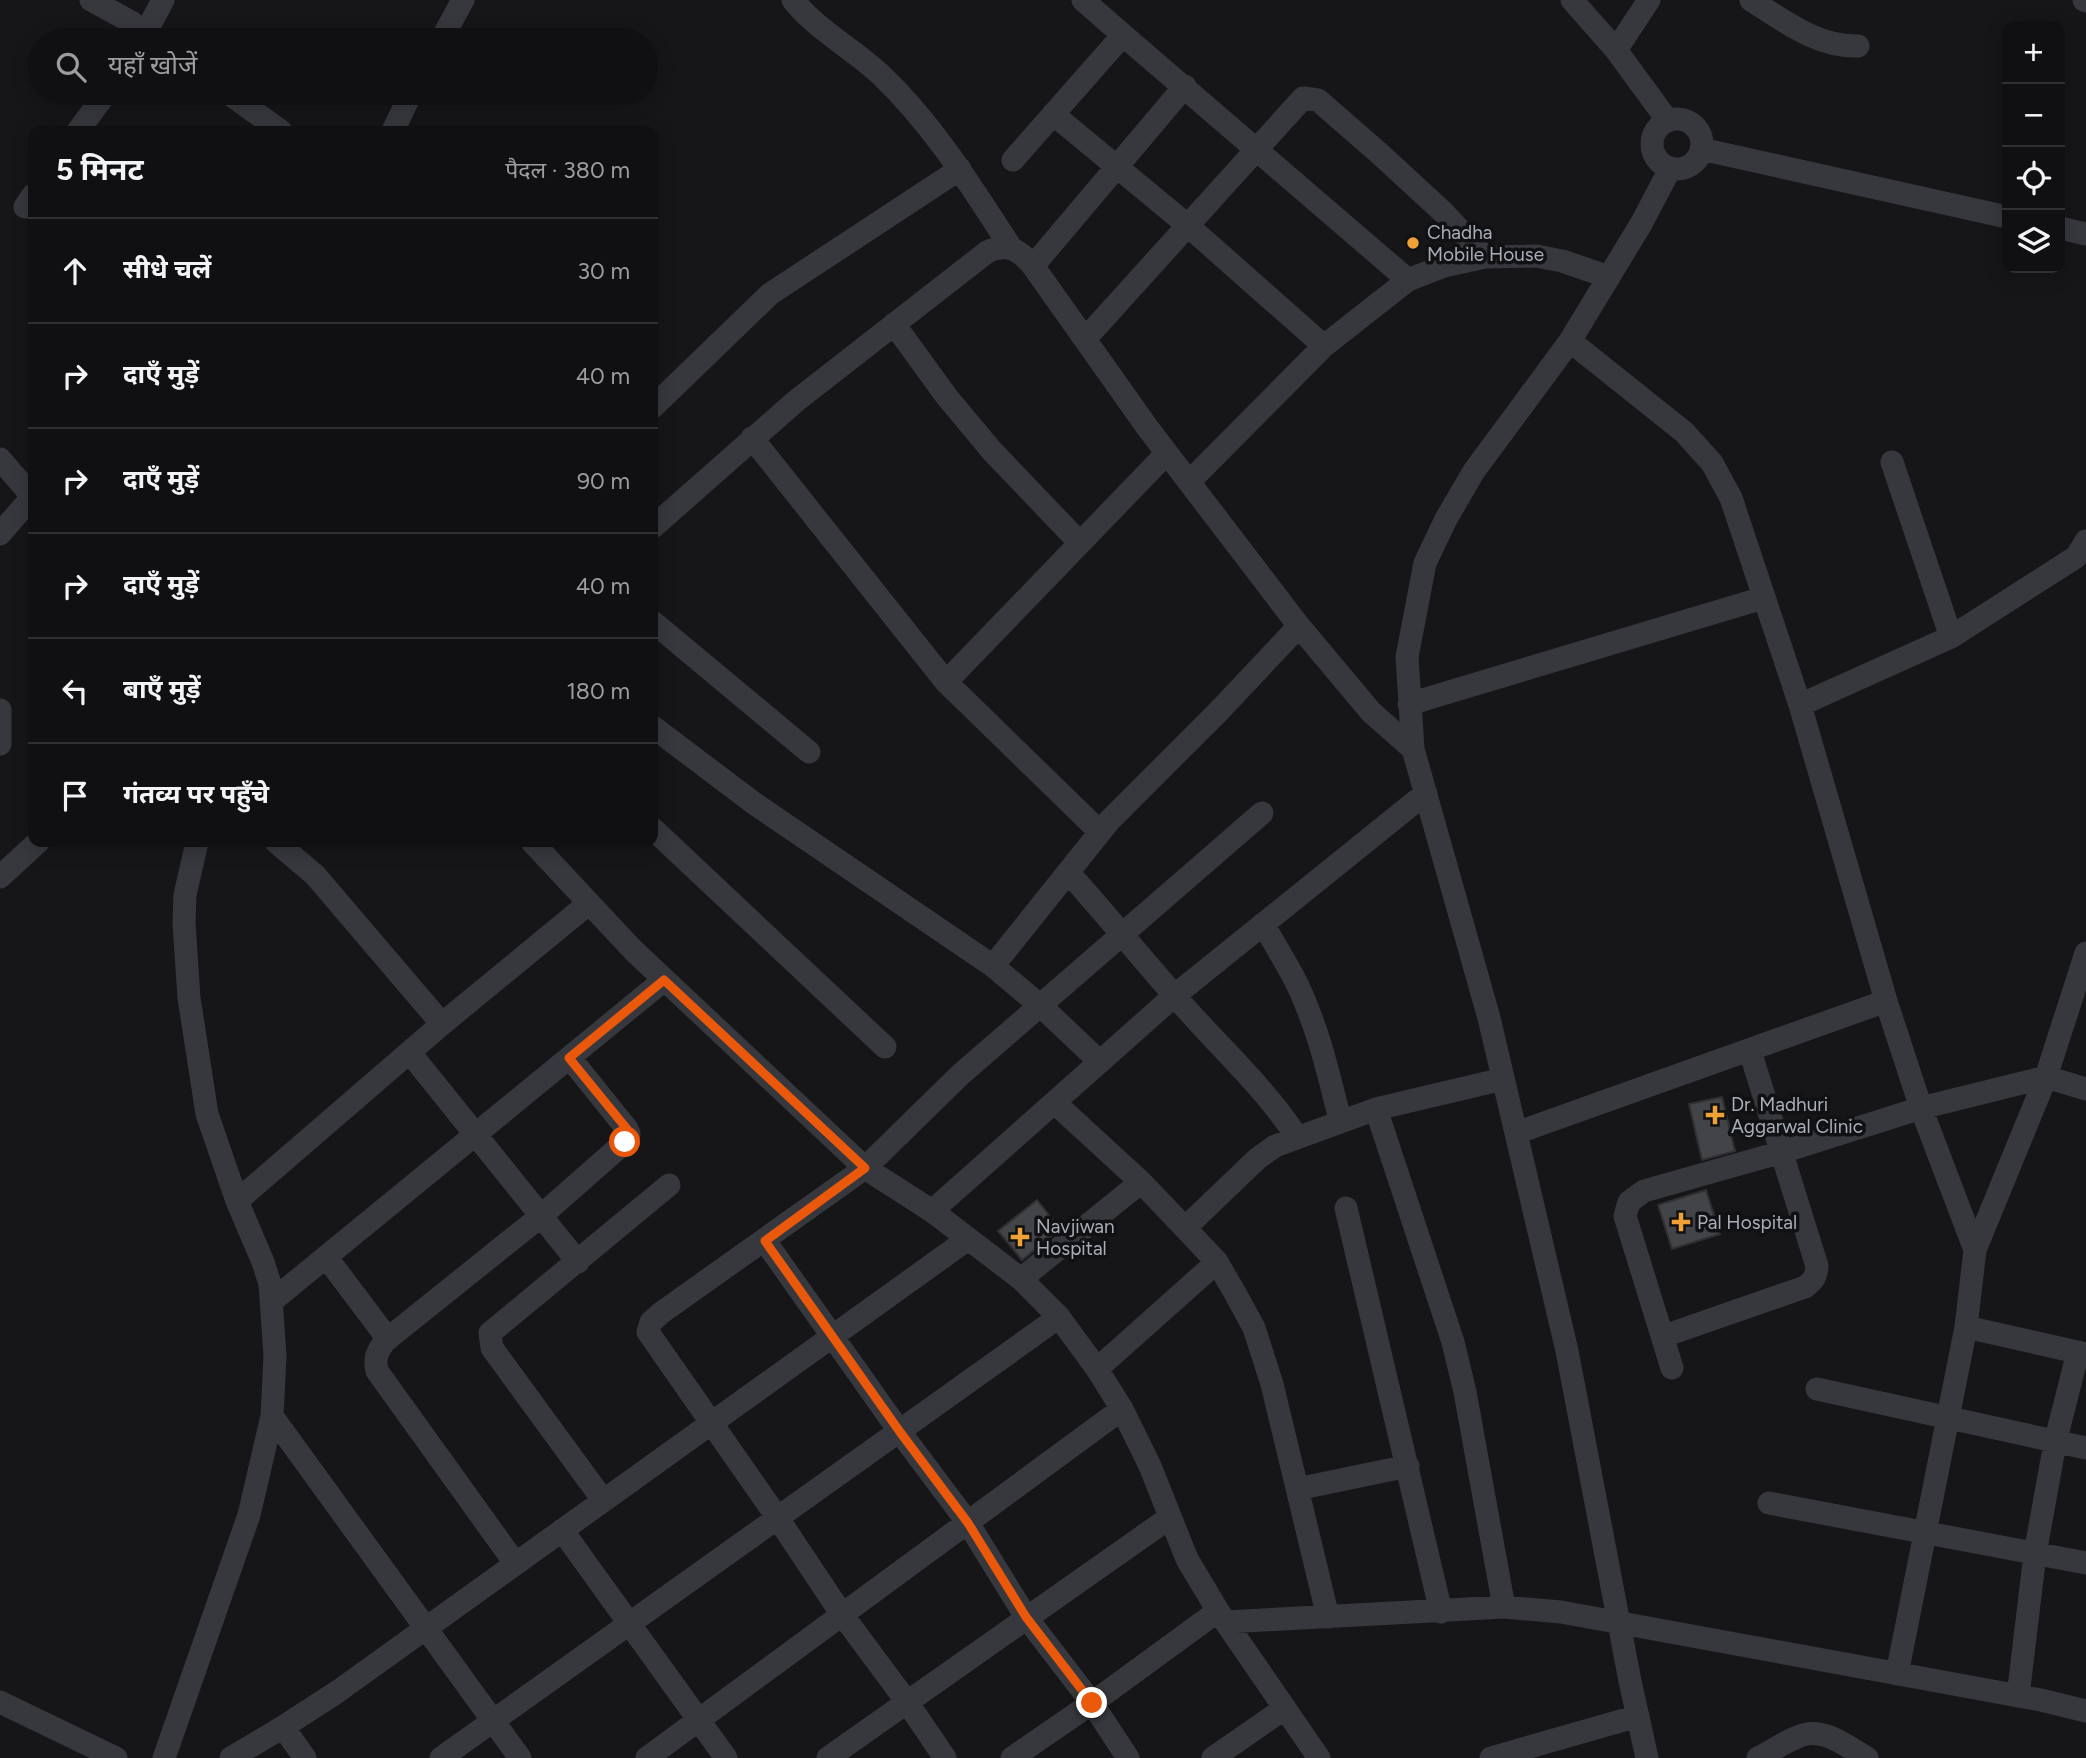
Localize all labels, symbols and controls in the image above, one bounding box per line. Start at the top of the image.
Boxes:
map controls [2002,21,2065,273]
button: + [2002,21,2065,84]
search box [28,28,658,105]
icon: search [52,48,90,86]
text: यहाँ खोजें [108,49,197,81]
button: − [2002,84,2065,147]
button: locate [2002,147,2065,210]
text: 5 मिनट [56,151,144,188]
text: पैदल · 380 m [505,156,630,184]
button: layers [2002,210,2065,273]
place label: Chadha Mobile House [1427,221,1544,266]
marker: Chadha Mobile House [1405,235,1421,251]
icon: ahead [56,252,94,290]
text: सीधे चलें [123,253,211,285]
text: 30 m [577,257,630,285]
icon: right [56,357,94,395]
text: दाएँ मुड़ें [123,358,199,390]
text: 40 m [576,362,630,390]
icon: right [56,462,94,500]
text: दाएँ मुड़ें [123,463,199,495]
text: 90 m [577,467,630,495]
icon: right [56,567,94,605]
text: दाएँ मुड़ें [123,568,199,600]
text: 40 m [576,572,630,600]
icon: left [56,672,94,710]
text: बाएँ मुड़ें [123,673,200,705]
text: 180 m [566,677,630,705]
icon: arrive [56,777,94,815]
text: गंतव्य पर पहुँचे [123,778,269,810]
place label: Dr. Madhuri Aggarwal Clinic [1731,1093,1863,1138]
marker: Dr. Madhuri Aggarwal Clinic [1705,1105,1725,1125]
route start [609,1126,640,1157]
place label: Pal Hospital [1697,1211,1797,1234]
marker: Pal Hospital [1671,1212,1691,1232]
place label: Navjiwan Hospital [1036,1215,1115,1260]
marker: Navjiwan Hospital [1010,1227,1030,1247]
route end [1076,1687,1107,1718]

